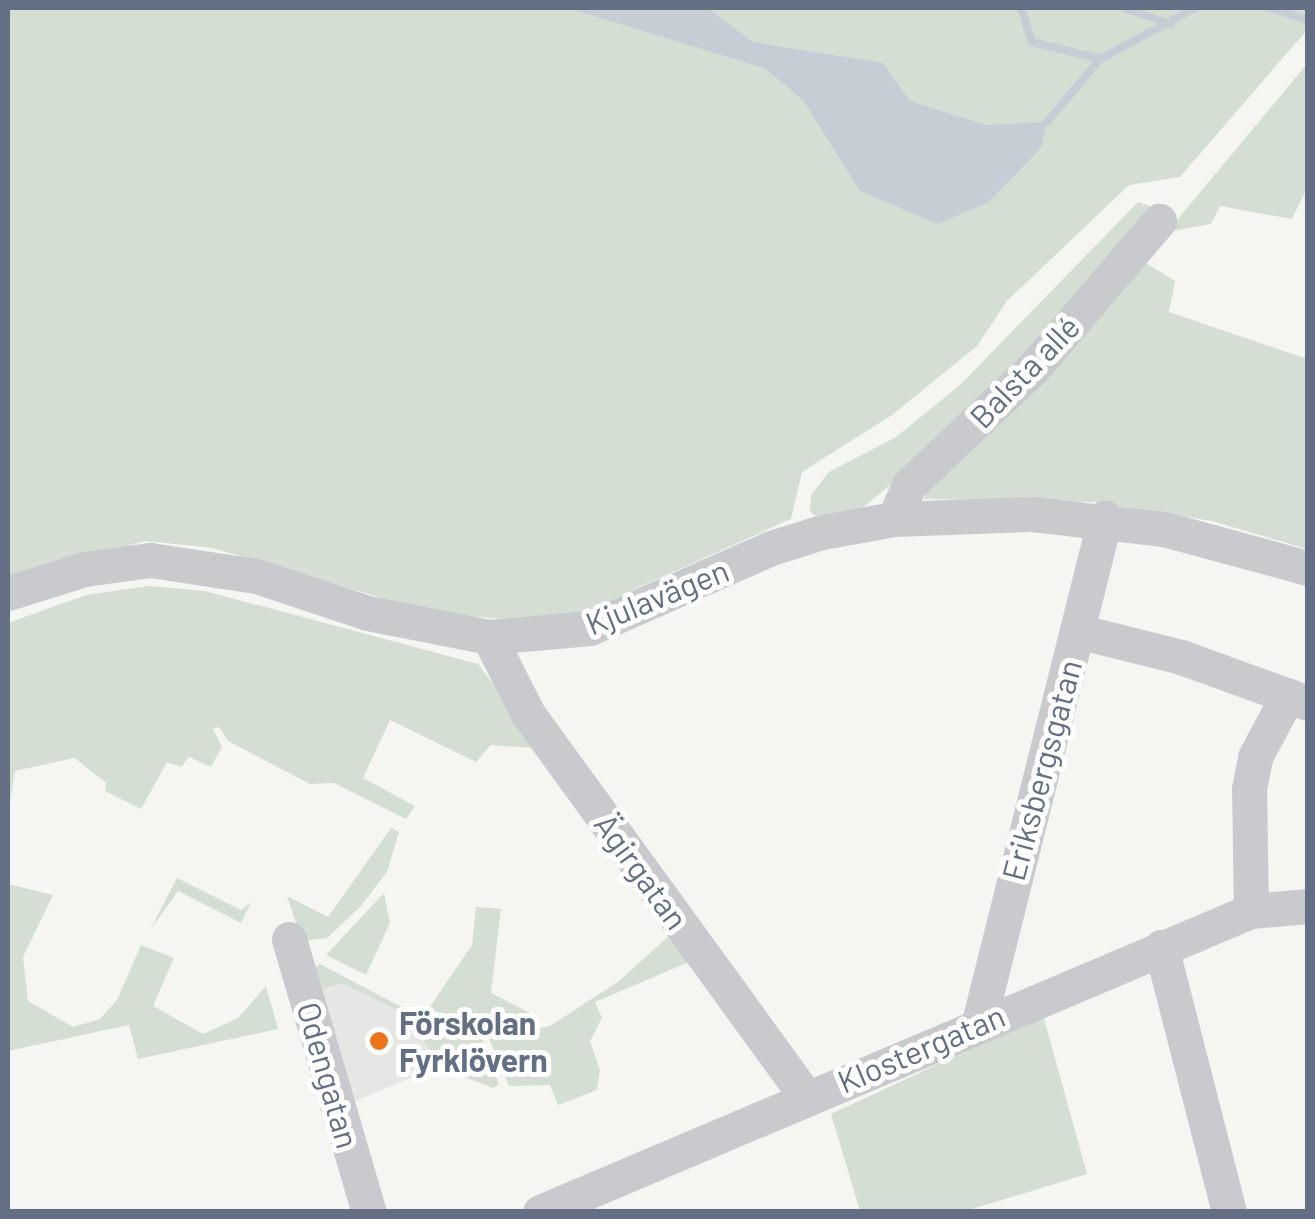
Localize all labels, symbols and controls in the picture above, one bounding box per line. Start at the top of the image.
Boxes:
street label: Balsta allé [961,307,1087,435]
street label: Kjulavägen [580,550,734,642]
street label: Eriksbergsgatan [993,655,1089,885]
street label: Ägirgatan [587,806,697,936]
street label: Klostergatan [832,996,1010,1100]
street label: Odengatan [290,997,368,1153]
place label: Förskolan Fyrklövern [399,1004,548,1079]
marker: Förskolan Fyrklövern [368,1030,390,1052]

